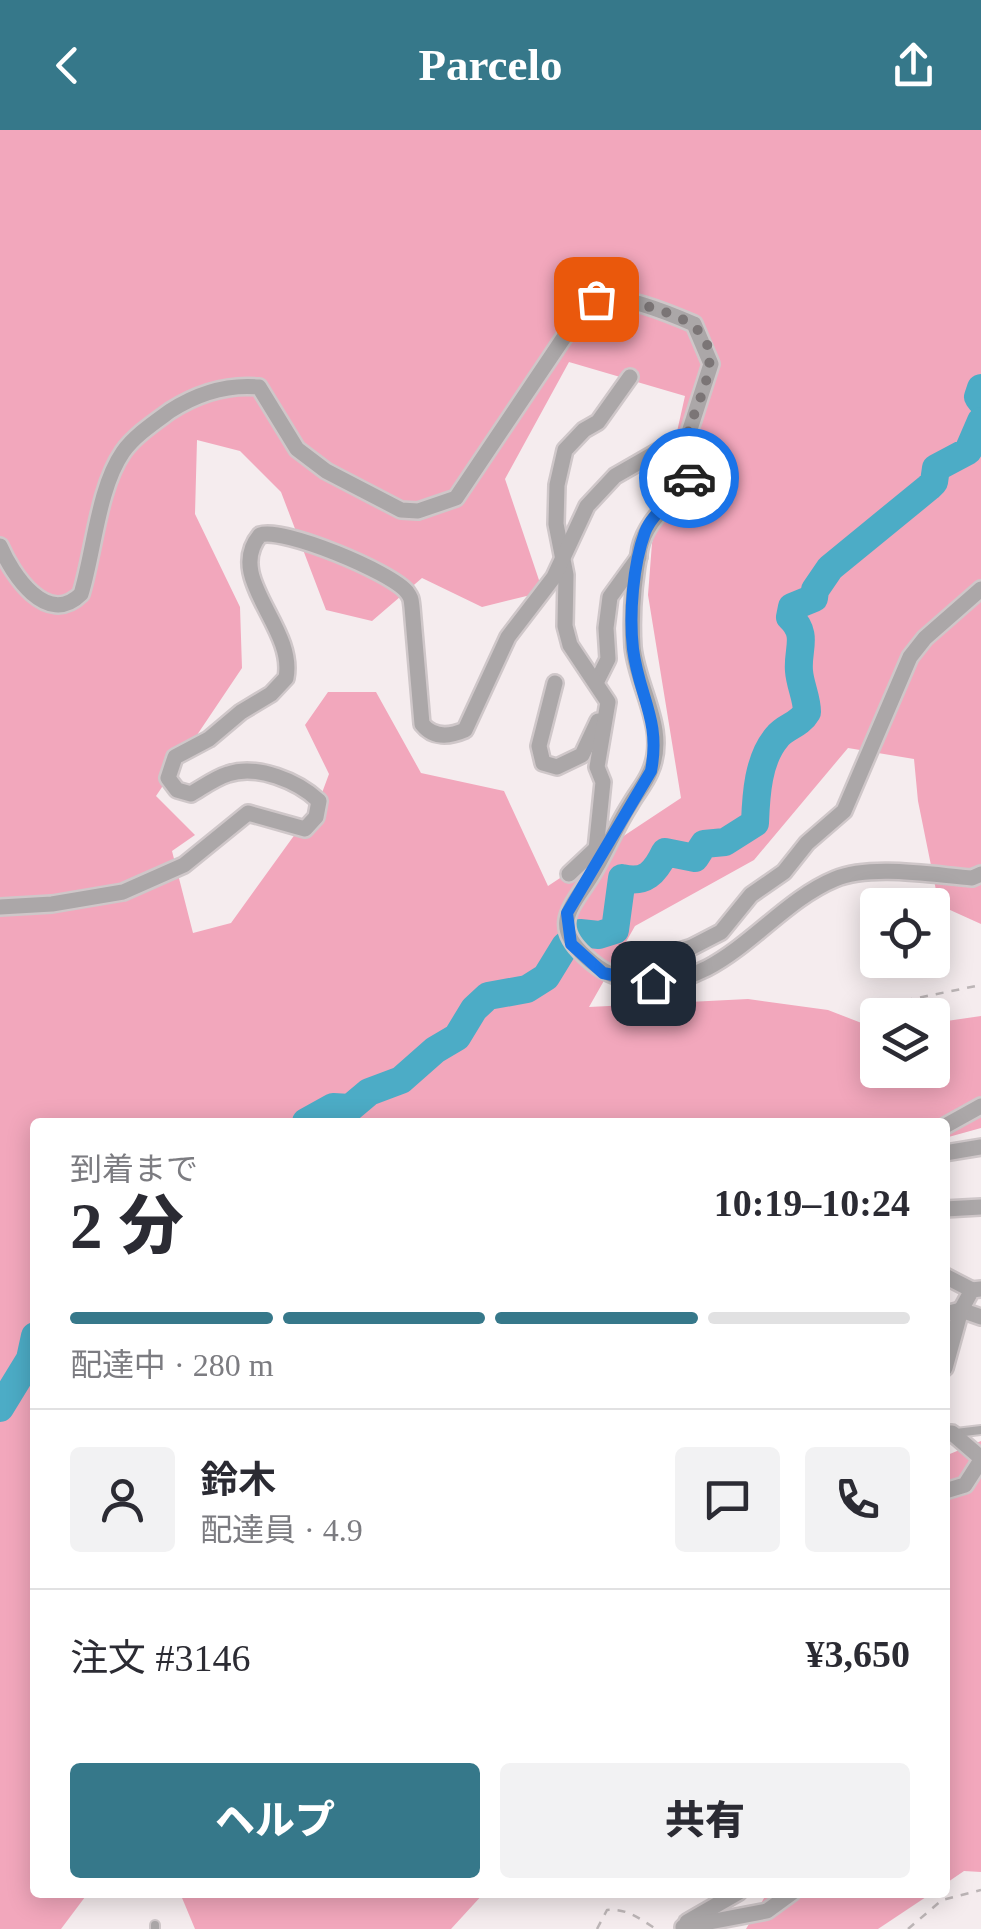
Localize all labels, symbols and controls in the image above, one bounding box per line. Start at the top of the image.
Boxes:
icon: back [40,38,95,93]
icon: share [886,38,941,93]
text: Parcelo [418,40,563,90]
pin [554,257,639,342]
icon: bag [569,272,624,327]
courier [639,428,739,528]
icon: car [662,451,717,506]
map controls [860,888,950,1088]
button: locate [860,888,950,978]
pin [611,941,696,1026]
icon: home [626,956,681,1011]
button: layers [860,998,950,1088]
text: 到着まで [70,1151,198,1187]
text: 10:19–10:24 [714,1182,910,1224]
text: 2 分 [70,1190,184,1262]
text: 配達中 · 280 m [70,1347,274,1383]
button: person [70,1447,175,1552]
button: chat [675,1447,780,1552]
button: phone [805,1447,910,1552]
text: 鈴木 [200,1459,276,1501]
text: 配達員 · 4.9 [200,1512,363,1548]
text: ¥3,650 [806,1633,910,1675]
text: 注文 #3146 [70,1637,251,1679]
button: ヘルプ [70,1763,480,1878]
button: 共有 [500,1763,910,1878]

